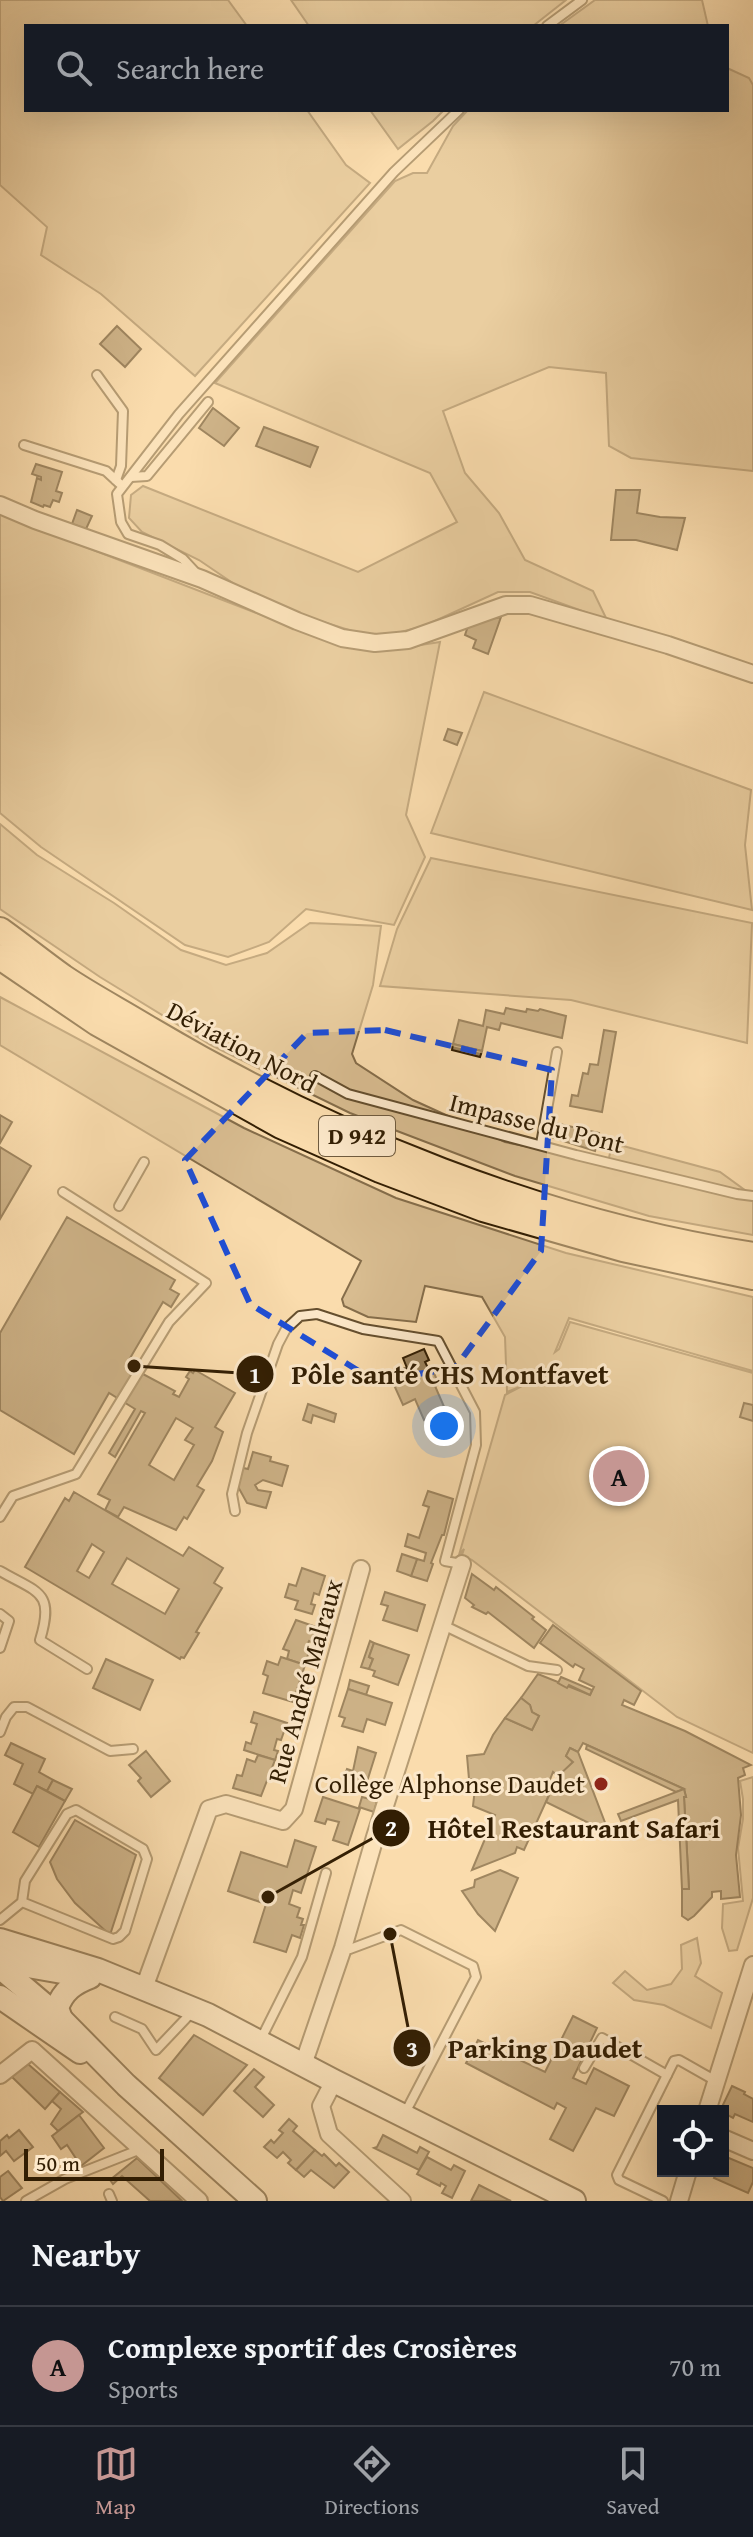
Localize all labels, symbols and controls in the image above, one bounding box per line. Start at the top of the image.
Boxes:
search box [24,24,729,112]
icon: search [52,46,96,90]
text: Search here [116,46,264,90]
street label: Déviation Nord [160,991,324,1103]
street label: Impasse du Pont [446,1082,629,1163]
road number: D 942 [319,1116,395,1156]
callout: Pôle santé CHS Montfavet [235,1348,624,1400]
text: Pôle santé CHS Montfavet [291,1353,609,1394]
text: 1 [249,1357,261,1392]
your location [424,1406,464,1446]
pin: A [593,1446,645,1506]
street label: Rue André Malraux [257,1573,353,1788]
place label: Collège Alphonse Daudet [315,1764,585,1803]
marker: Collège Alphonse Daudet [592,1775,610,1793]
callout: Hôtel Restaurant Safari [371,1802,736,1854]
text: Hôtel Restaurant Safari [428,1807,721,1848]
text: 2 [385,1810,397,1845]
callout: Parking Daudet [392,2022,659,2074]
text: Parking Daudet [448,2027,643,2068]
text: 3 [406,2031,418,2066]
map controls [657,2105,729,2177]
button: locate [657,2105,729,2177]
scale bar [24,2145,164,2181]
text: 50 m [36,2147,80,2179]
text: Nearby [32,2229,141,2278]
text: Complexe sportif des Crosières [108,2325,517,2369]
text: A [50,2347,66,2386]
text: 70 m [669,2347,721,2386]
text: Sports [108,2369,178,2408]
tab: Map [94,2442,138,2522]
tab: Directions [325,2442,419,2522]
tab: Saved [606,2442,659,2522]

